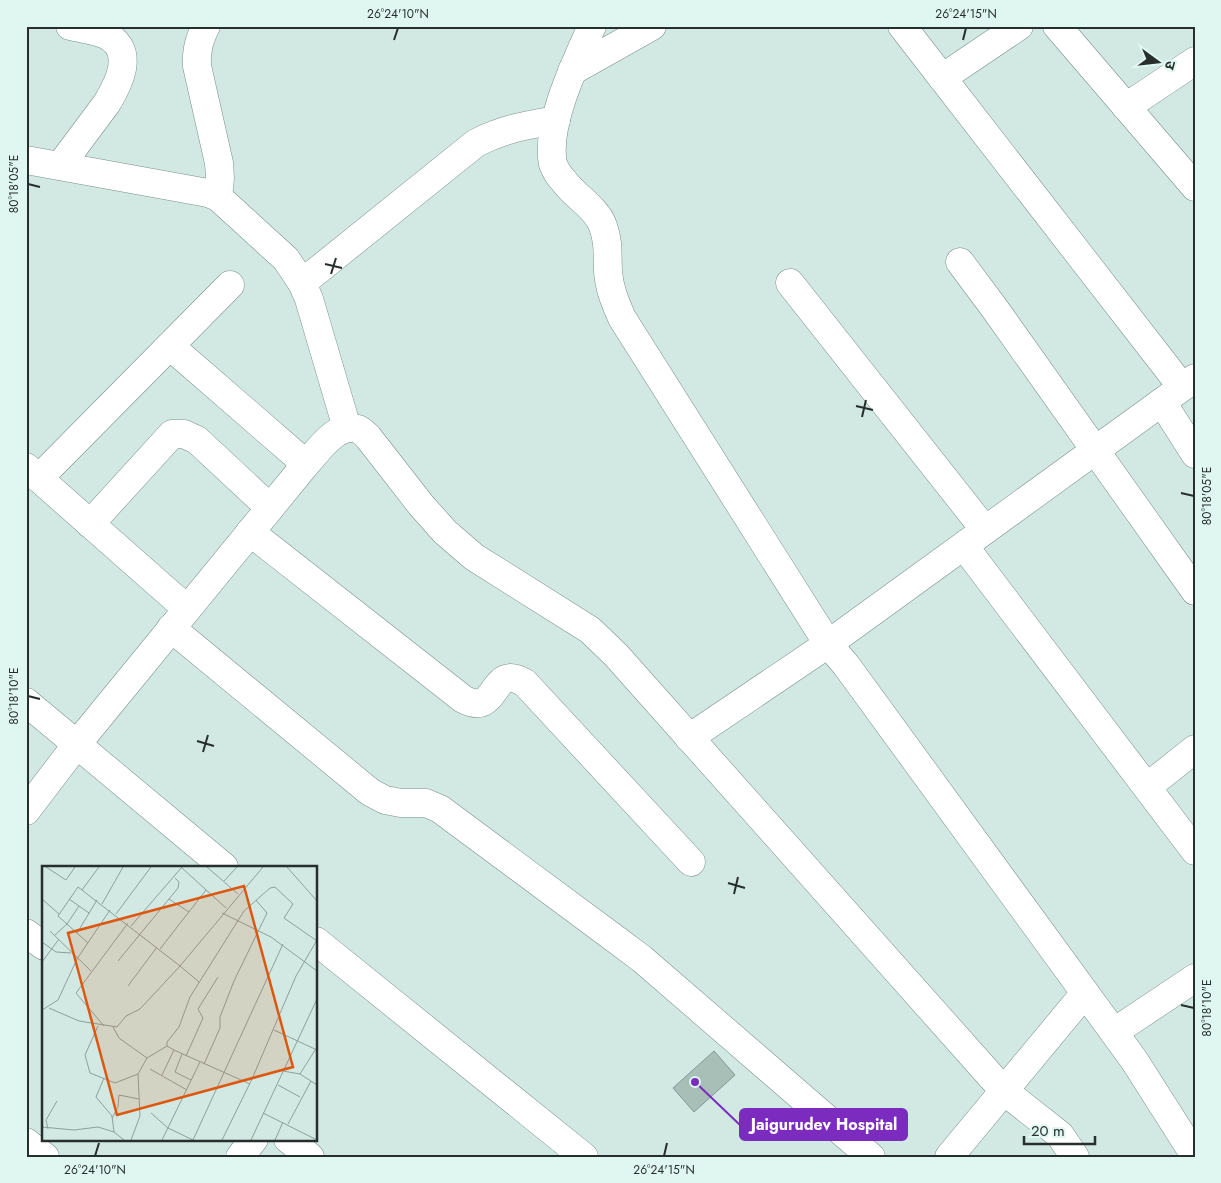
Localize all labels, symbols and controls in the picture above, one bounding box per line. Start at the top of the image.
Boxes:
text: 26°24'10"N [367,5,429,23]
text: 26°24'15"N [935,5,997,23]
north arrow [1134,38,1184,88]
text: उ [1160,59,1181,73]
text: 80°18'05"E [5,155,23,213]
text: 80°18'05"E [1198,467,1216,525]
text: 80°18'10"E [5,667,23,725]
inset map [42,866,318,1140]
text: 80°18'10"E [1198,979,1216,1037]
callout: Jaigurudev Hospital [740,1109,907,1140]
text: Jaigurudev Hospital [748,1113,897,1136]
scale bar [1024,1113,1095,1145]
text: 20 m [1031,1120,1065,1142]
text: 26°24'10"N [64,1161,126,1179]
text: 26°24'15"N [633,1161,695,1179]

